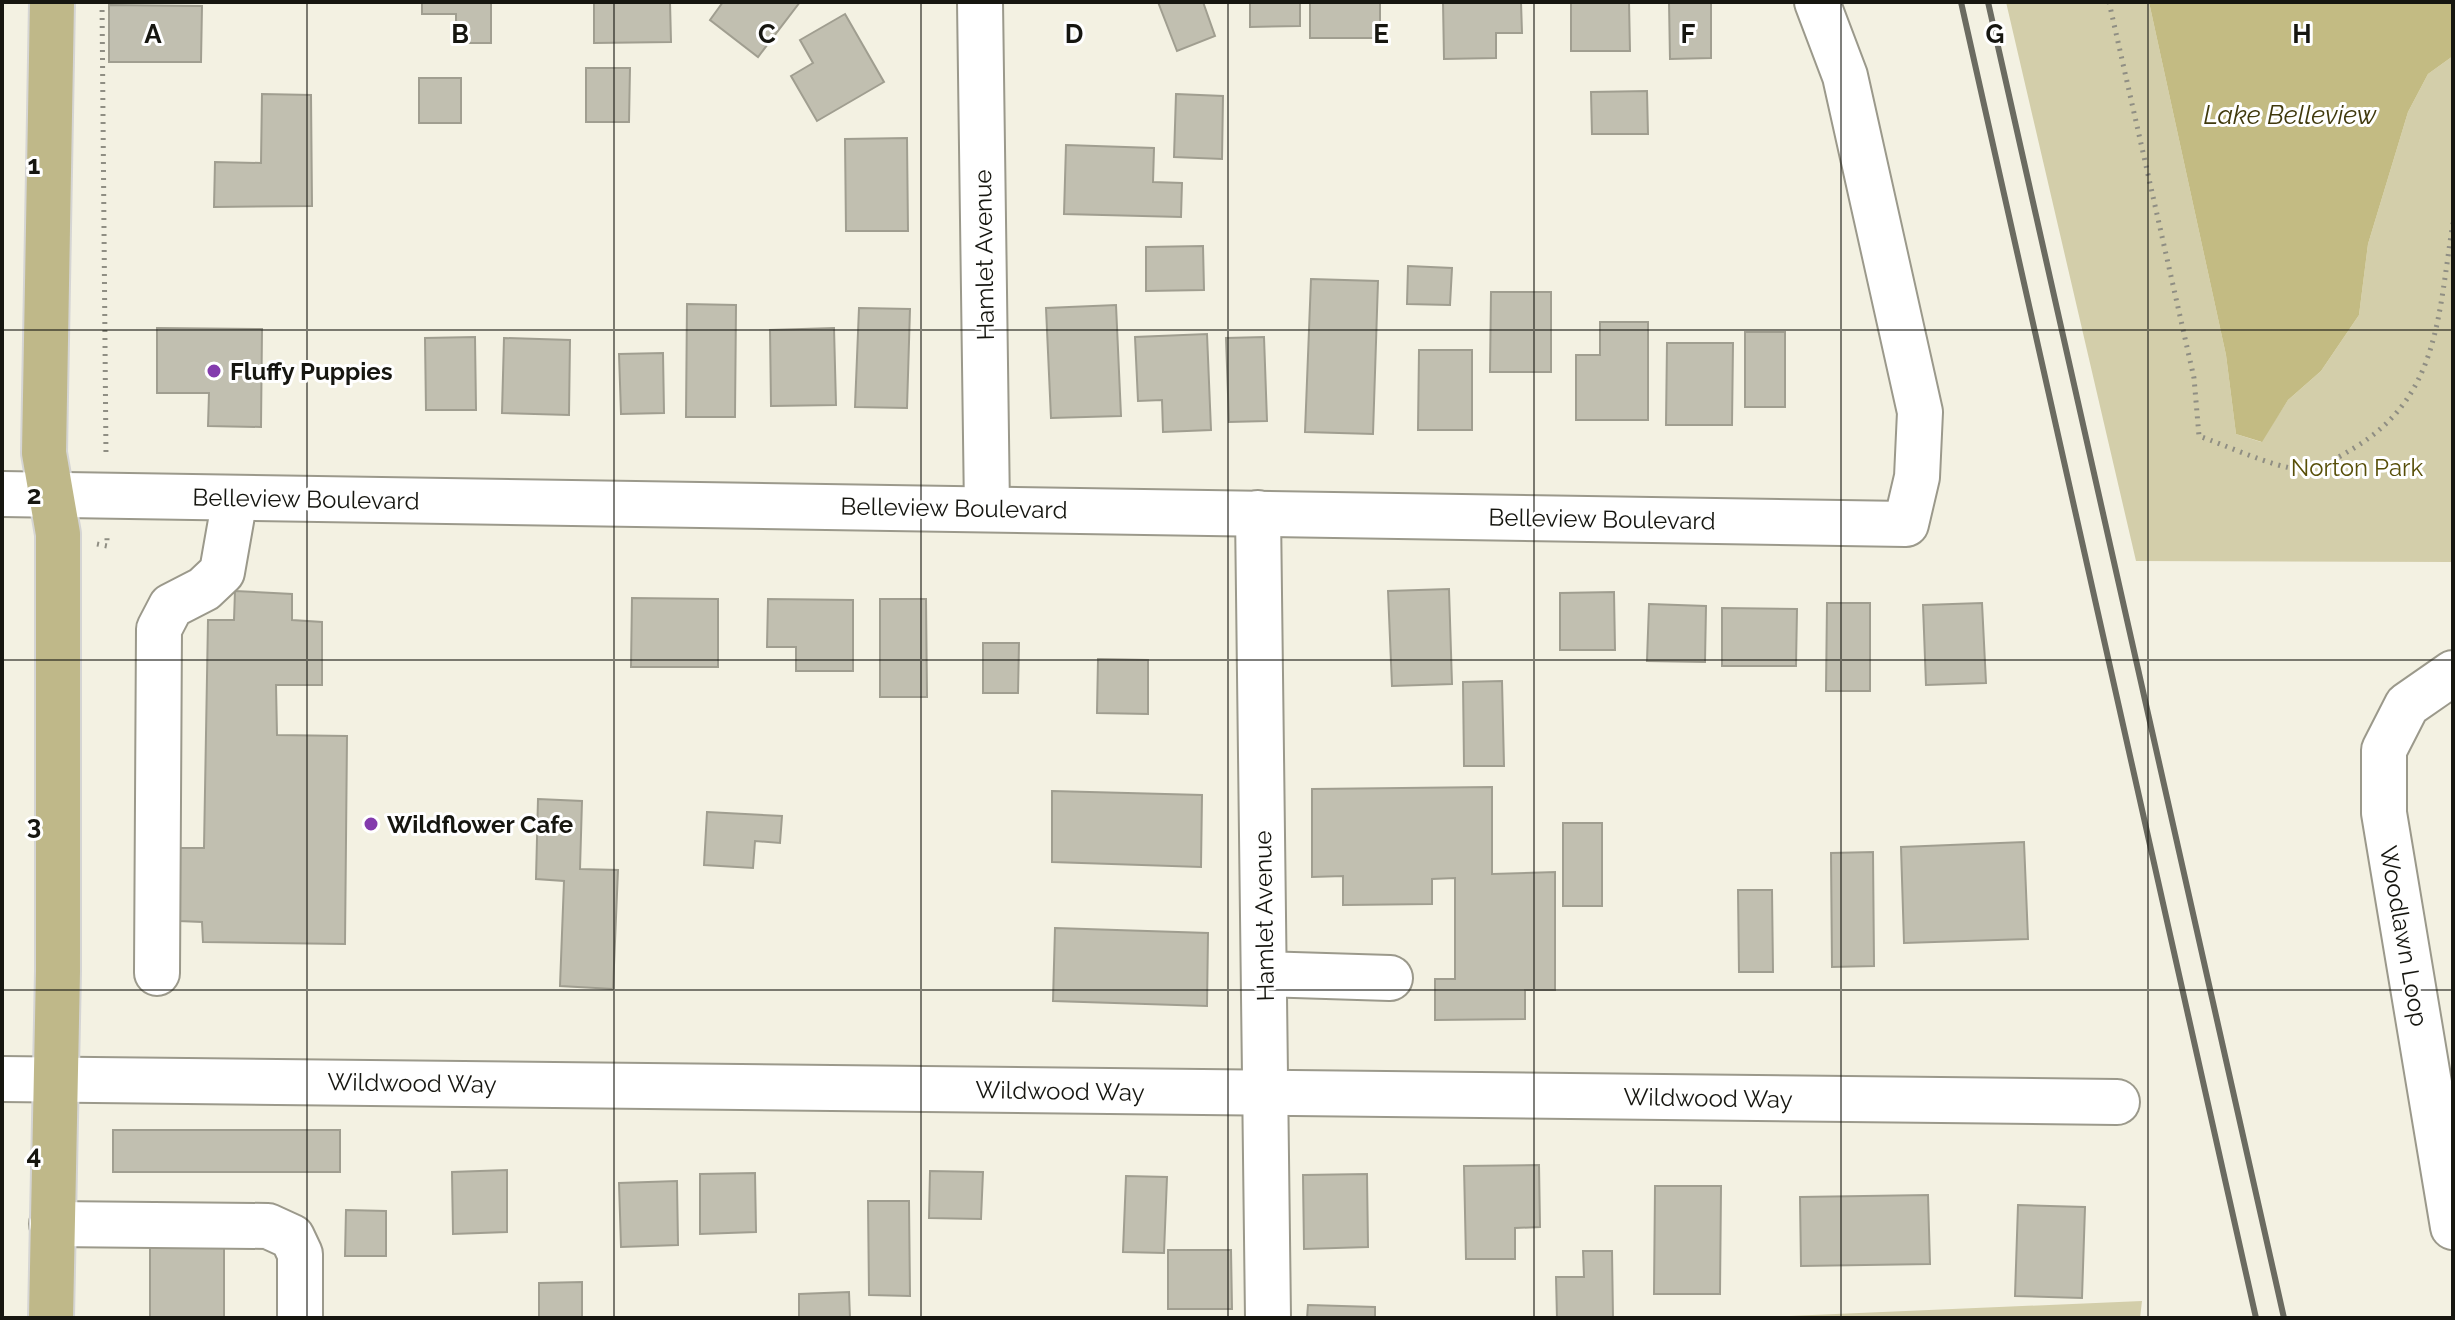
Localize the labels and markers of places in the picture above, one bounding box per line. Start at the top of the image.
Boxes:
place label: Fluffy Puppies [230,357,393,386]
marker: Fluffy Puppies [205,362,223,380]
place label: Wildflower Cafe [387,810,573,839]
marker: Wildflower Cafe [362,815,380,833]

